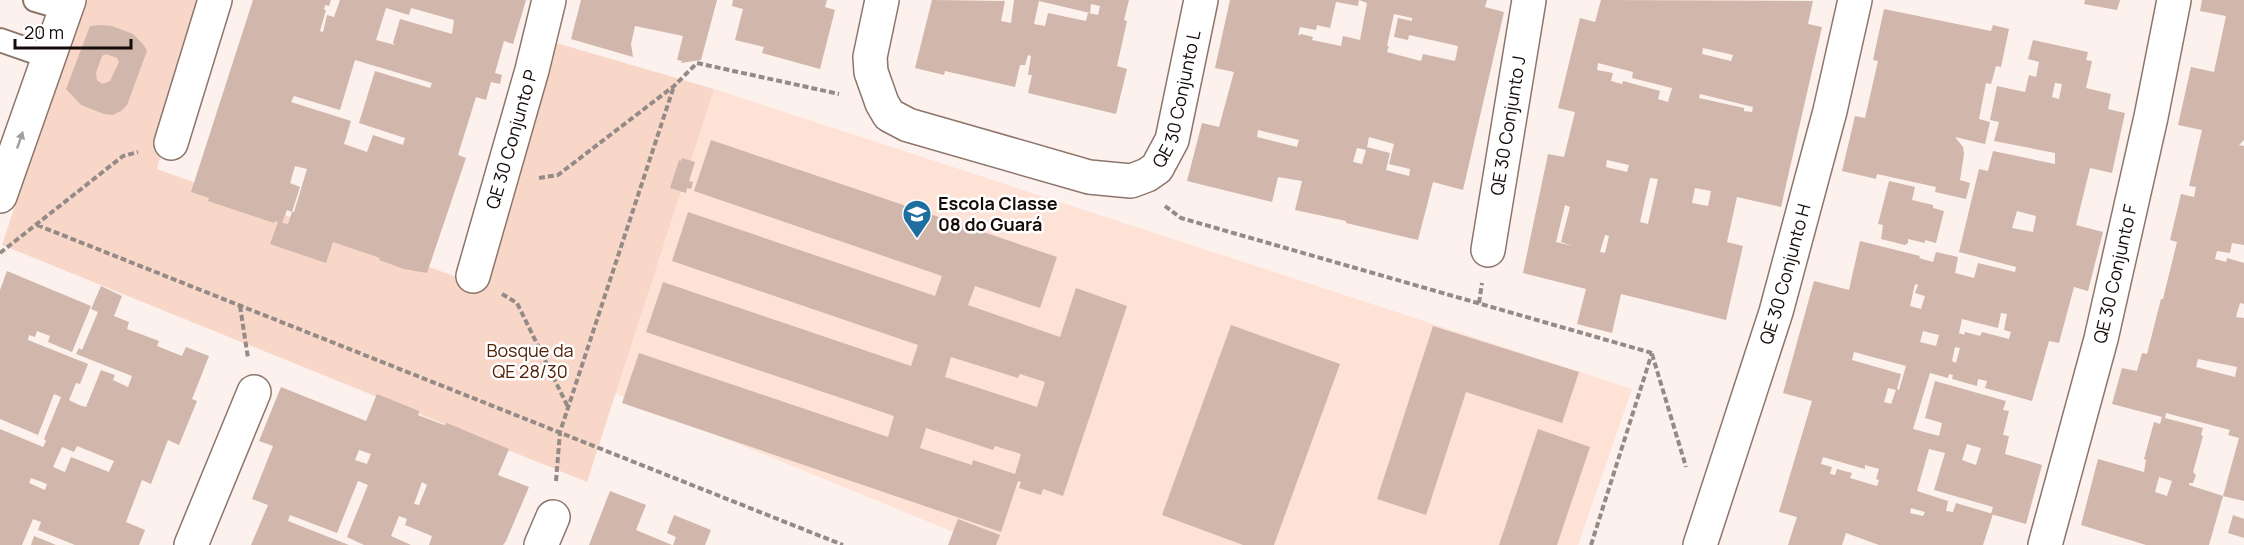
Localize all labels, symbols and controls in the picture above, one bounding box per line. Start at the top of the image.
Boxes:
scale bar [15,12,130,50]
text: 20 m [24,20,64,44]
street label: QE 30 Conjunto L [1146,28,1205,172]
street label: QE 30 Conjunto J [1484,54,1531,197]
street label: QE 30 Conjunto P [480,67,542,212]
one-way arrow [15,131,25,149]
place label: Escola Classe 08 do Guará [938,191,1058,236]
school or university icon: Escola Classe 08 do Guará [901,198,933,240]
street label: QE 30 Conjunto H [1753,201,1816,347]
street label: QE 30 Conjunto F [2087,202,2142,346]
park label: Bosque da QE 28/30 [486,338,574,383]

